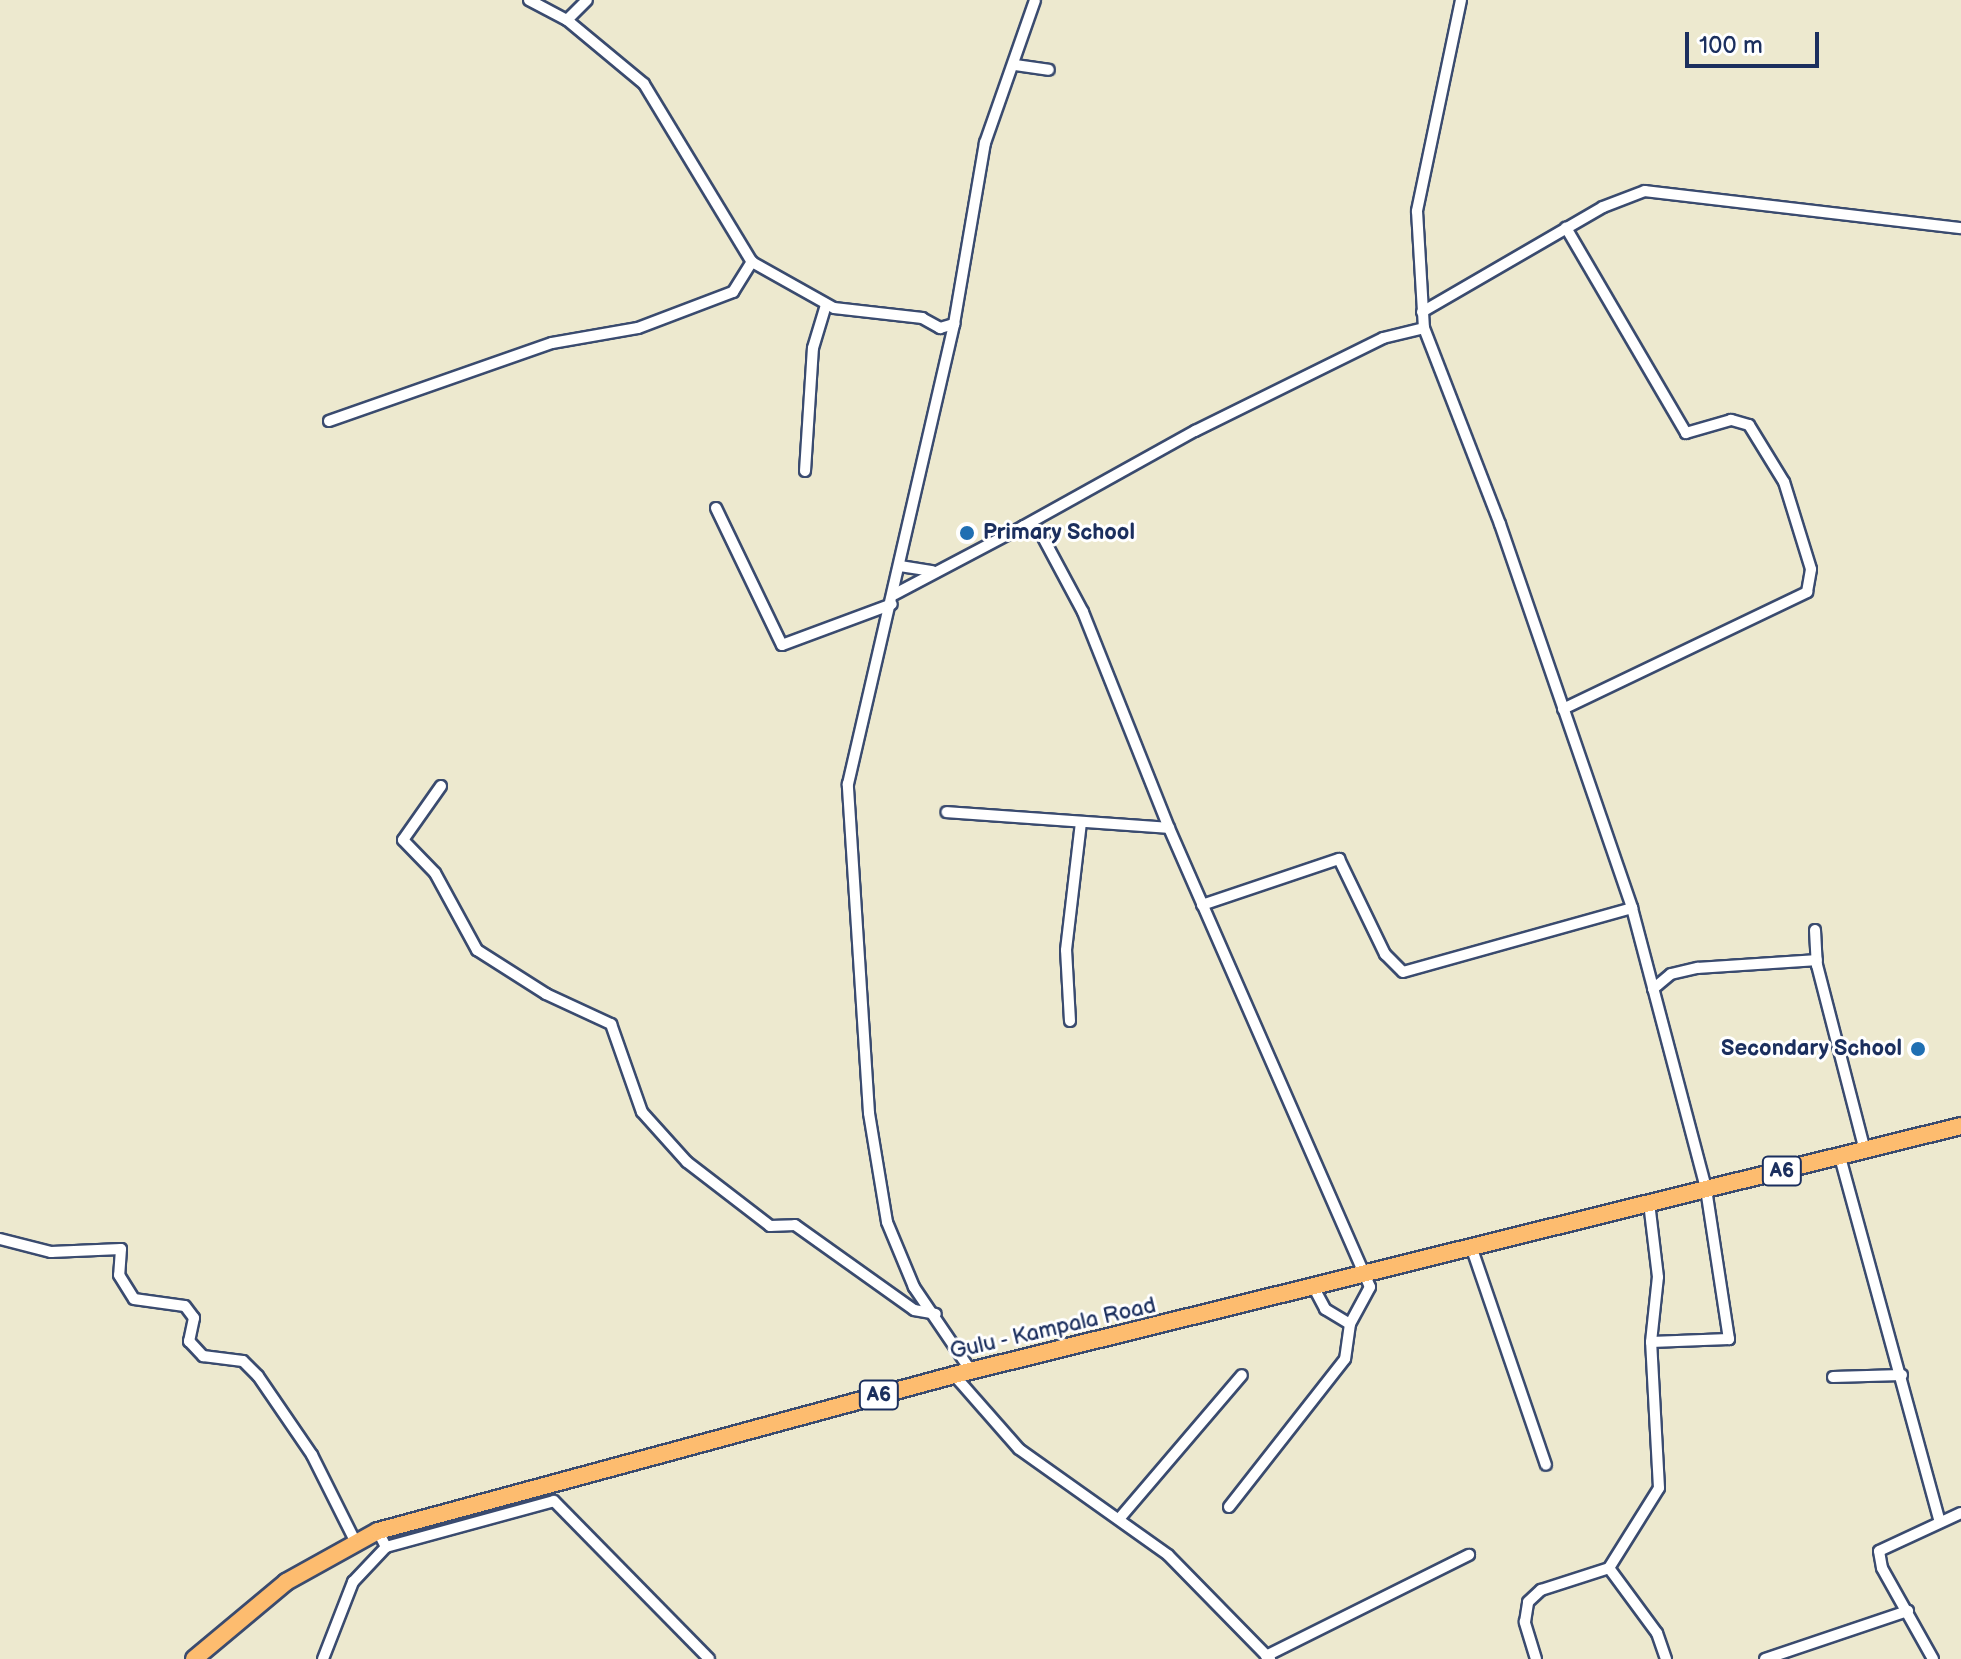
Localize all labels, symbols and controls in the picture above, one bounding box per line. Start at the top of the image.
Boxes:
scale bar [1689,16,1823,66]
text: 100 m [1699,31,1763,60]
place label: Primary School [983,520,1136,546]
marker: Primary School [958,524,976,542]
place label: Secondary School [1720,1036,1902,1062]
marker: Secondary School [1909,1040,1927,1058]
road number: A6 [1760,1155,1804,1187]
street label: Gulu - Kampala Road [947,1292,1159,1366]
road number: A6 [857,1379,901,1411]

